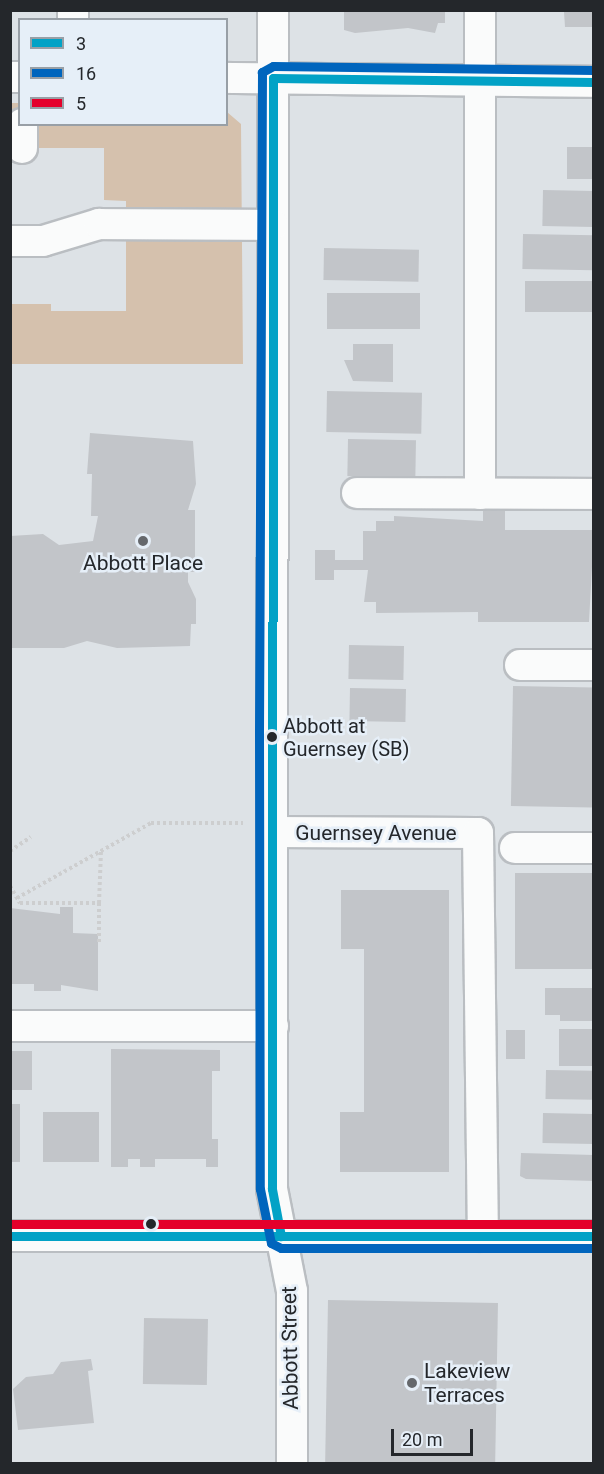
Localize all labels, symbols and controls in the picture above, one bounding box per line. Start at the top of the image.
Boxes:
legend [18,18,228,126]
text: 3 [76,33,86,54]
text: 16 [76,63,96,84]
text: 5 [76,93,86,114]
marker: Abbott Place [136,534,150,548]
place label: Abbott Place [83,550,203,576]
place label: Abbott at Guernsey (SB) [283,714,409,761]
marker: Abbott at Guernsey (SB) [266,731,278,743]
street label: Guernsey Avenue [295,820,457,846]
unlabelled marker [145,1218,157,1230]
street label: Abbott Street [276,1286,304,1410]
place label: Lakeview Terraces [424,1358,510,1408]
marker: Lakeview Terraces [405,1376,419,1390]
scale bar [394,1417,476,1455]
text: 20 m [402,1429,442,1450]

